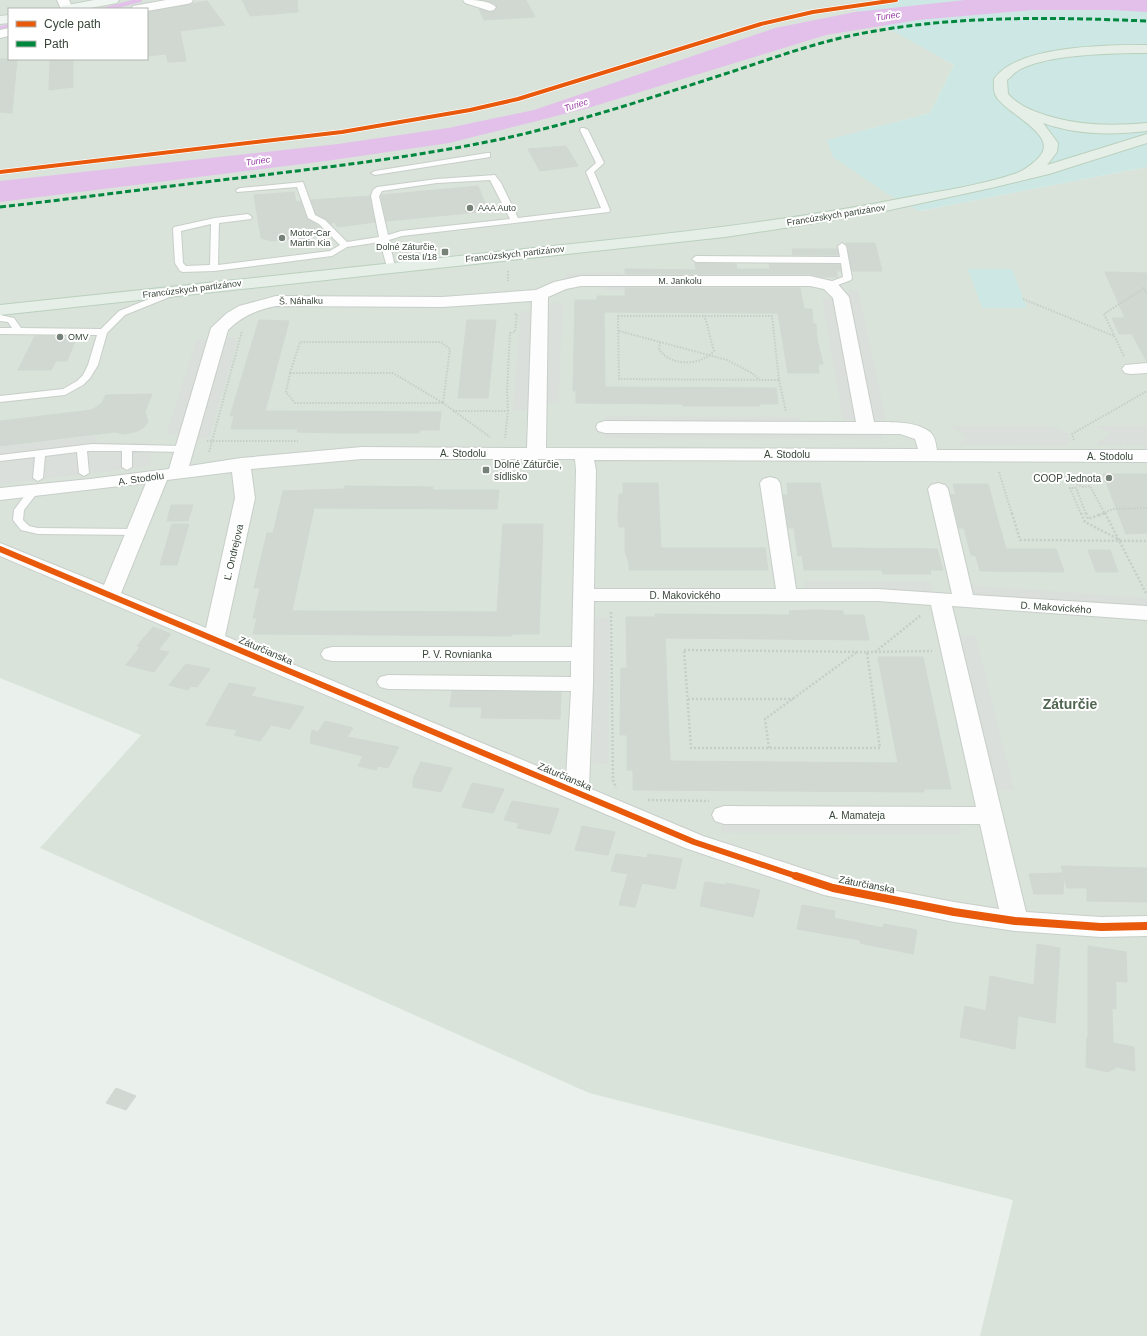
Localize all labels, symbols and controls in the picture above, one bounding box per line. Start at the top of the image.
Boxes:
legend [8,8,148,60]
water label: Turiec [875,9,901,23]
text: Cycle path [44,17,101,31]
text: Path [44,37,69,51]
water label: Turiec [563,97,590,113]
water label: Turiec [245,154,271,168]
street label: Francúzskych partizánov [786,202,886,228]
marker: AAA Auto [465,203,475,213]
place label: AAA Auto [478,203,516,213]
place label: Motor-Car Martin Kia [290,228,331,248]
marker: Motor-Car Martin Kia [277,233,287,243]
place label: Dolné Záturčie, cesta I/18 [376,242,437,262]
street label: Francúzskych partizánov [465,244,566,264]
marker: Dolné Záturčie, cesta I/18 [440,247,450,257]
street label: M. Jankolu [658,276,702,286]
street label: Francúzskych partizánov [142,278,243,300]
street label: Š. Náhalku [279,296,323,306]
marker: OMV [55,332,65,342]
place label: OMV [68,332,89,342]
street label: A. Stodolu [440,448,486,459]
street label: A. Stodolu [764,449,810,460]
street label: A. Stodolu [1087,451,1133,462]
place label: Dolné Záturčie, sídlisko [494,459,562,482]
marker: Dolné Záturčie, sídlisko [481,465,491,475]
street label: A. Stodolu [117,470,165,487]
place label: COOP Jednota [1033,473,1101,484]
marker: COOP Jednota [1104,473,1114,483]
street label: Ľ. Ondrejova [222,523,245,581]
street label: D. Makovického [649,590,721,601]
street label: D. Makovického [1020,600,1092,615]
street label: Záturčianska [237,634,295,667]
street label: P. V. Rovnianka [422,649,492,660]
district label: Záturčie [1043,696,1097,712]
street label: Záturčianska [536,760,594,793]
street label: A. Mamateja [829,810,886,821]
street label: Záturčianska [838,874,896,895]

